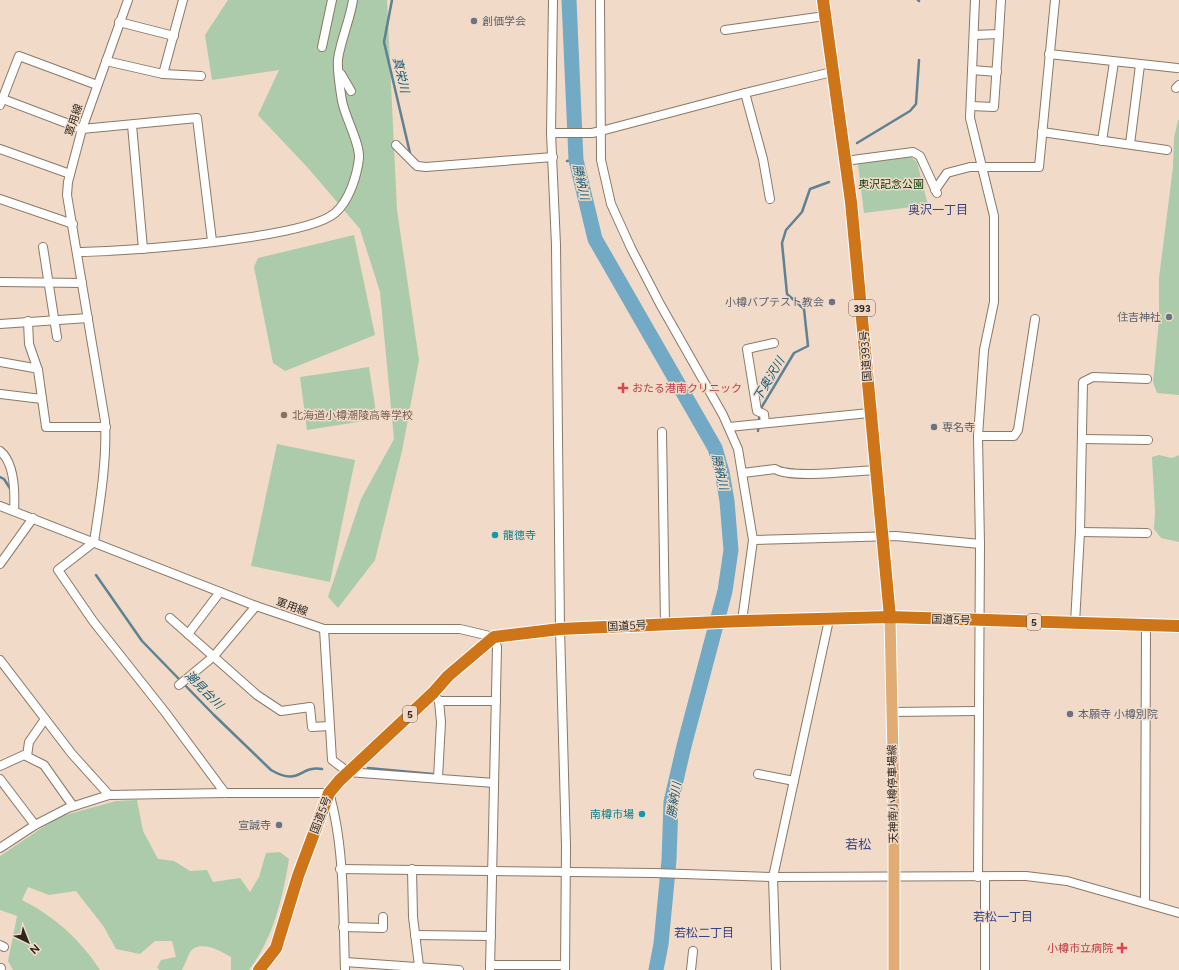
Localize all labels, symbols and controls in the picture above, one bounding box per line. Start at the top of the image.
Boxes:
place label: 創価学会 [482,15,526,28]
marker: 創価学会 [469,16,479,26]
water label: 真栄川 [390,56,412,96]
street label: 軍用線 [63,102,85,138]
water label: 勝納川 [570,163,592,203]
park label: 奥沢記念公園 [858,178,924,191]
district label: 奥沢一丁目 [908,203,968,217]
place label: 小樽バプテスト教会 [725,296,824,309]
marker: 小樽バプテスト教会 [827,297,837,307]
road number: 393 [849,300,875,316]
place label: 住吉神社 [1117,311,1161,324]
marker: 住吉神社 [1164,312,1174,322]
street label: 国道393号 [858,330,874,382]
water label: 下奥沢川 [751,353,788,403]
marker: おたる港南クリニック [617,382,629,394]
place label: おたる港南クリニック [632,382,742,395]
place label: 北海道小樽潮陵高等学校 [292,409,413,422]
marker: 北海道小樽潮陵高等学校 [279,410,289,420]
place label: 専名寺 [942,421,975,434]
marker: 専名寺 [929,422,939,432]
water label: 勝納川 [709,453,731,493]
place label: 龍徳寺 [503,529,536,542]
marker: 龍徳寺 [490,530,500,540]
street label: 軍用線 [274,595,310,619]
street label: 国道5号 [931,613,971,627]
road number: 5 [1027,614,1041,630]
street label: 国道5号 [607,618,647,634]
water label: 潮見台川 [182,668,227,713]
road number: 5 [403,706,417,722]
place label: 本願寺 小樽別院 [1078,708,1158,721]
marker: 本願寺 小樽別院 [1065,709,1075,719]
street label: 天神南小樽停車場線 [886,744,900,844]
water label: 勝納川 [664,779,684,819]
street label: 国道5号 [308,794,334,836]
place label: 南樽市場 [590,808,634,821]
marker: 南樽市場 [637,809,647,819]
place label: 宣誠寺 [238,819,271,832]
marker: 宣誠寺 [274,820,284,830]
district label: 若松 [845,837,871,852]
district label: 若松一丁目 [973,910,1033,924]
north arrow [8,922,48,962]
district label: 若松二丁目 [674,926,734,940]
text: N [27,941,42,957]
place label: 小樽市立病院 [1047,942,1113,955]
marker: 小樽市立病院 [1116,942,1128,954]

